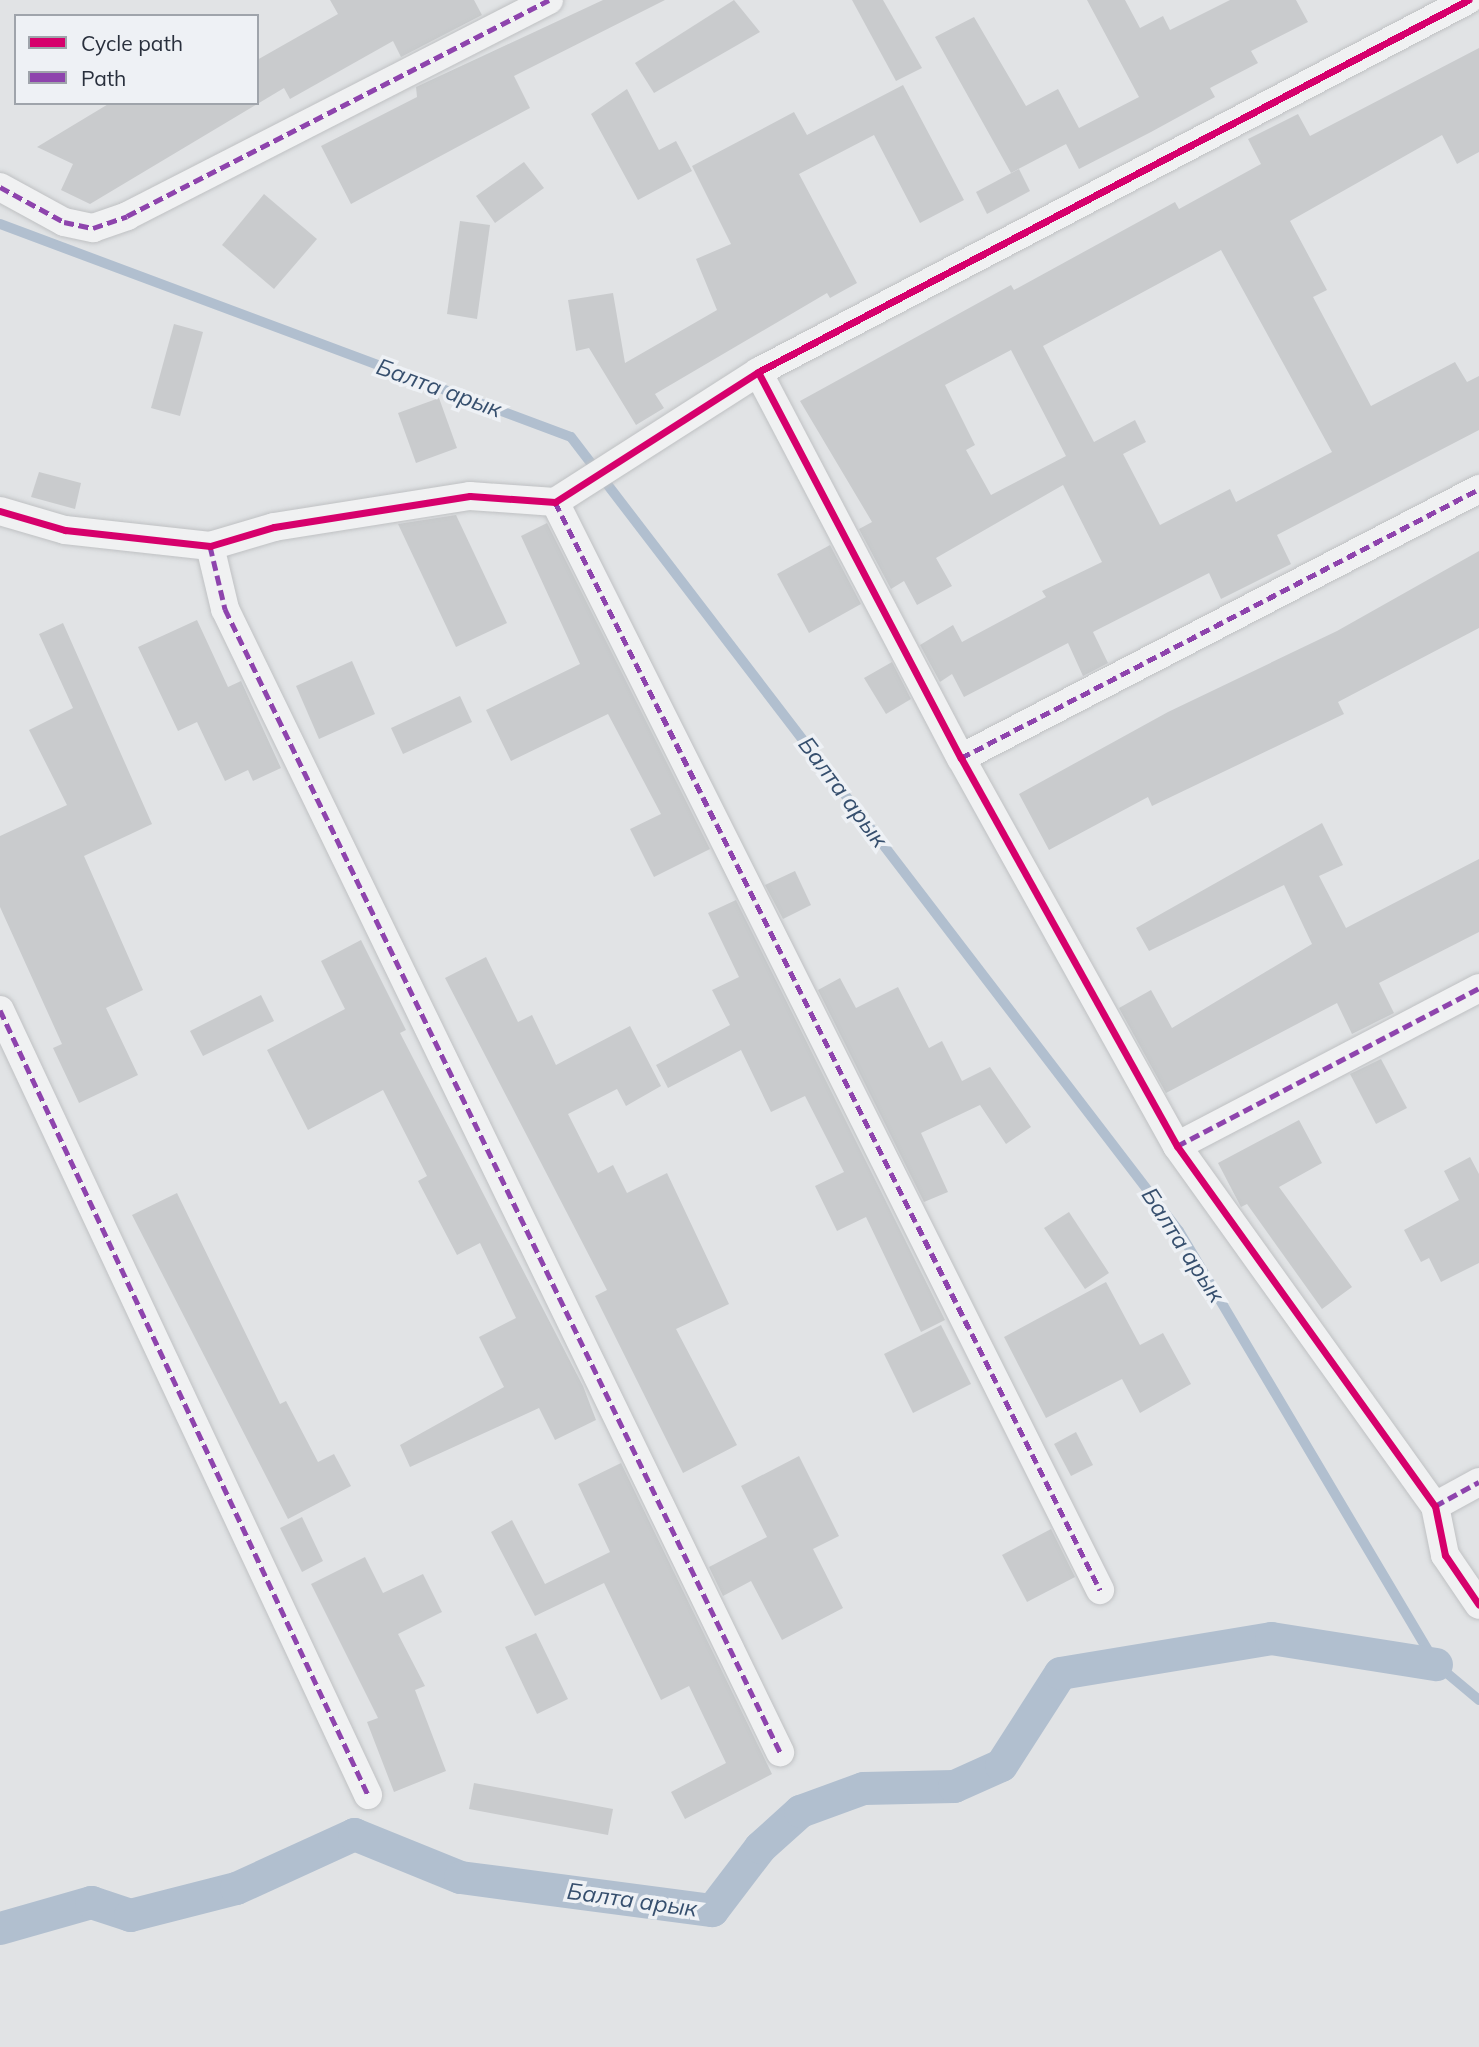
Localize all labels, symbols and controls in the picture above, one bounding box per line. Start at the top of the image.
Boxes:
legend [14,14,259,105]
text: Cycle path [81,30,183,56]
text: Path [81,65,126,91]
water label: Балта арык [373,353,505,423]
water label: Балта арык [793,731,893,853]
water label: Балта арык [1136,1182,1230,1308]
water label: Балта арык [565,1877,699,1923]

